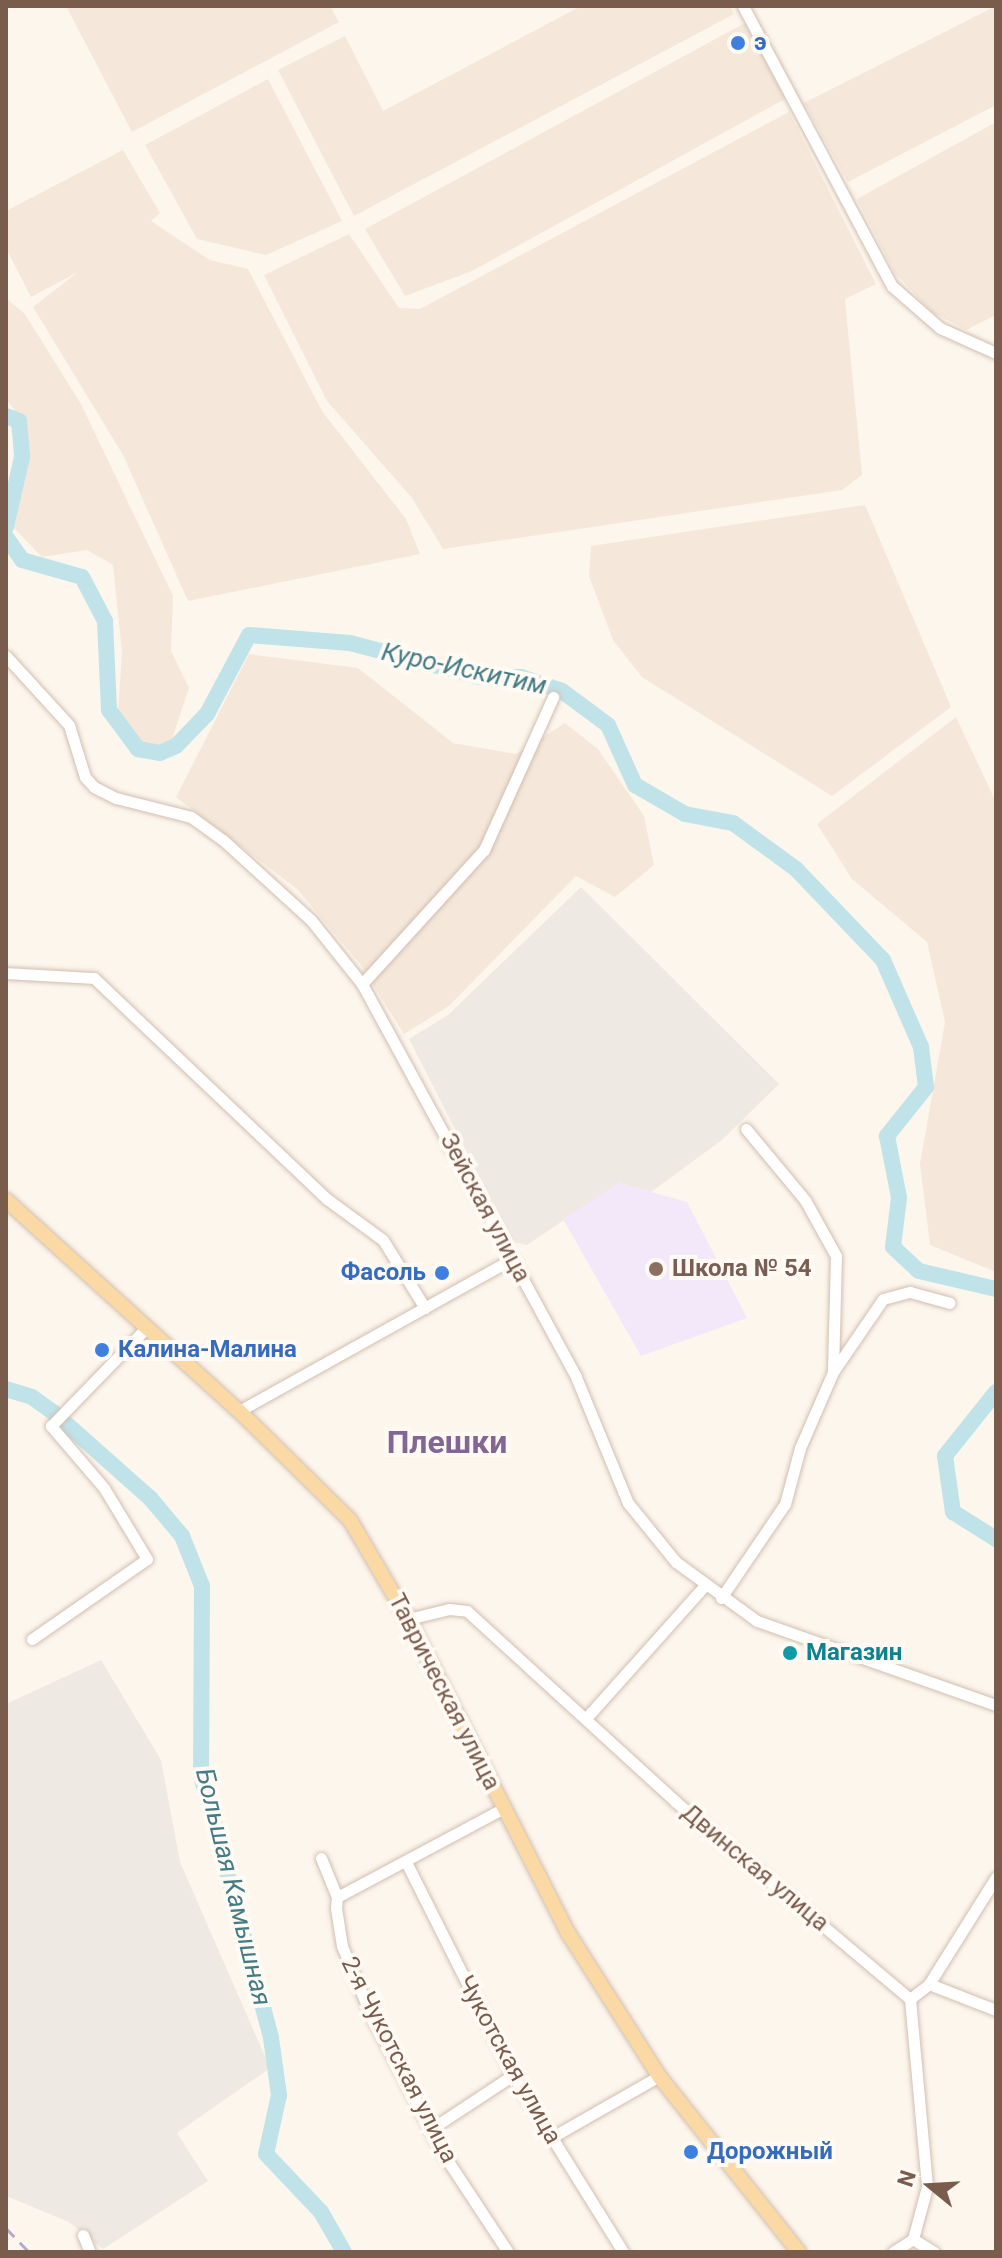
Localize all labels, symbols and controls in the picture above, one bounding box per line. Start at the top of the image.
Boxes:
place label: э [754,29,766,57]
marker: э [729,34,747,52]
water label: Куро-Искитим [379,636,549,702]
street label: Зейская улица [434,1129,536,1287]
place label: Школа № 54 [672,1255,812,1283]
place label: Фасоль [341,1259,426,1287]
marker: Школа № 54 [647,1260,665,1278]
marker: Фасоль [433,1264,451,1282]
place label: Калина-Малина [118,1336,297,1364]
marker: Калина-Малина [93,1341,111,1359]
district label: Плешки [387,1423,507,1461]
street label: Таврическая улица [382,1589,506,1795]
place label: Магазин [806,1639,902,1667]
marker: Магазин [781,1644,799,1662]
water label: Большая Камышная [188,1765,278,2009]
street label: Двинская улица [676,1798,834,1938]
street label: 2-я Чукотская улица [335,1952,463,2168]
street label: Чукотская улица [451,1971,567,2149]
place label: Дорожный [707,2138,833,2166]
marker: Дорожный [682,2143,700,2161]
north arrow [890,2146,970,2226]
text: N [892,2167,921,2190]

